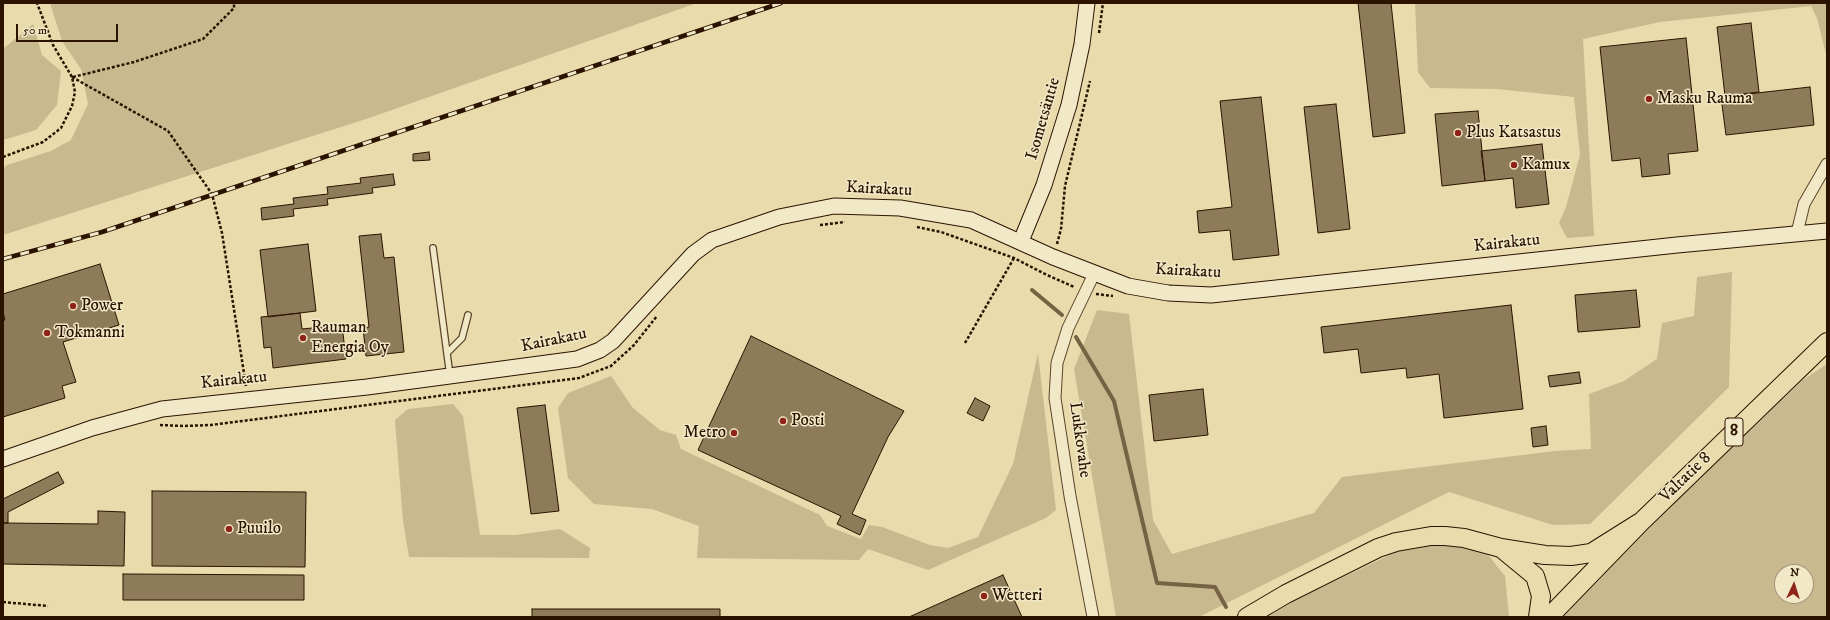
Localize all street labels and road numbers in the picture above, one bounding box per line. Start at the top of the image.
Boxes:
street label: Isometsäntie [1023,75,1065,163]
street label: Kairakatu [845,178,913,202]
street label: Kairakatu [1473,230,1541,258]
street label: Kairakatu [1154,260,1222,284]
street label: Kairakatu [519,324,589,358]
street label: Kairakatu [200,367,268,395]
street label: Lukkovahe [1064,401,1094,479]
road number: 8 [1725,418,1743,446]
street label: Valtatie 8 [1656,449,1716,507]

